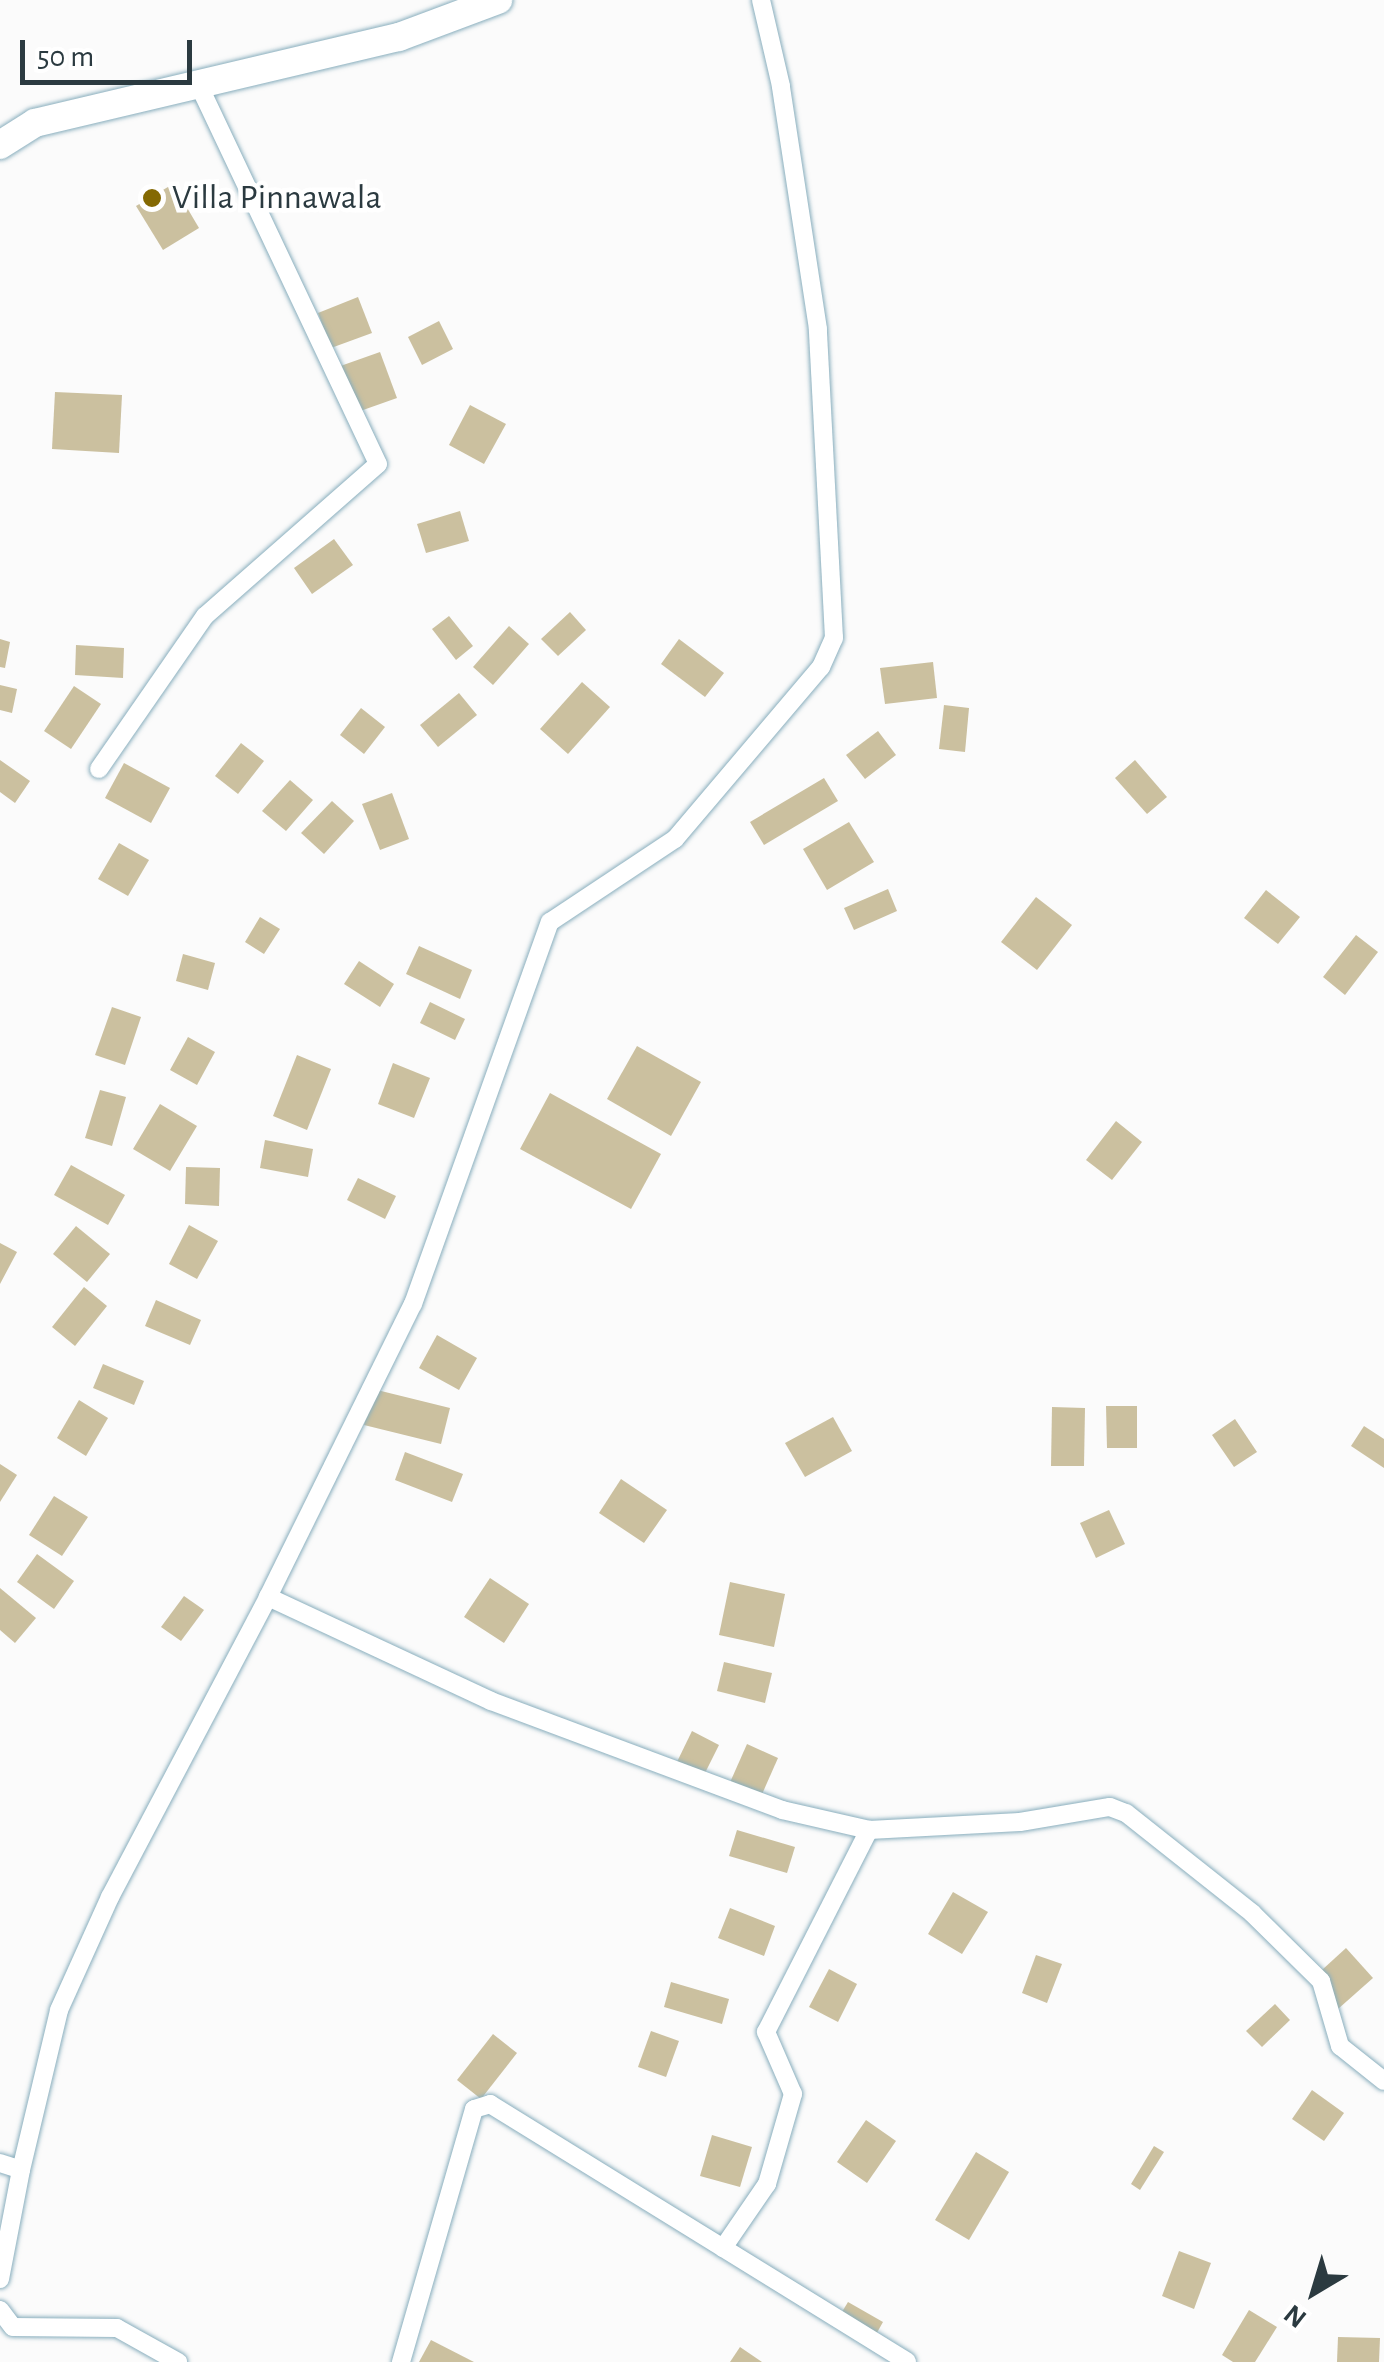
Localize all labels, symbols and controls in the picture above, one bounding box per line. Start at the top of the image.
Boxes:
scale bar [25,20,198,82]
text: 50 m [37,42,94,72]
place label: Villa Pinnawala [172,177,382,219]
marker: Villa Pinnawala [141,187,163,209]
north arrow [1264,2242,1364,2342]
text: N [1279,2299,1312,2333]

